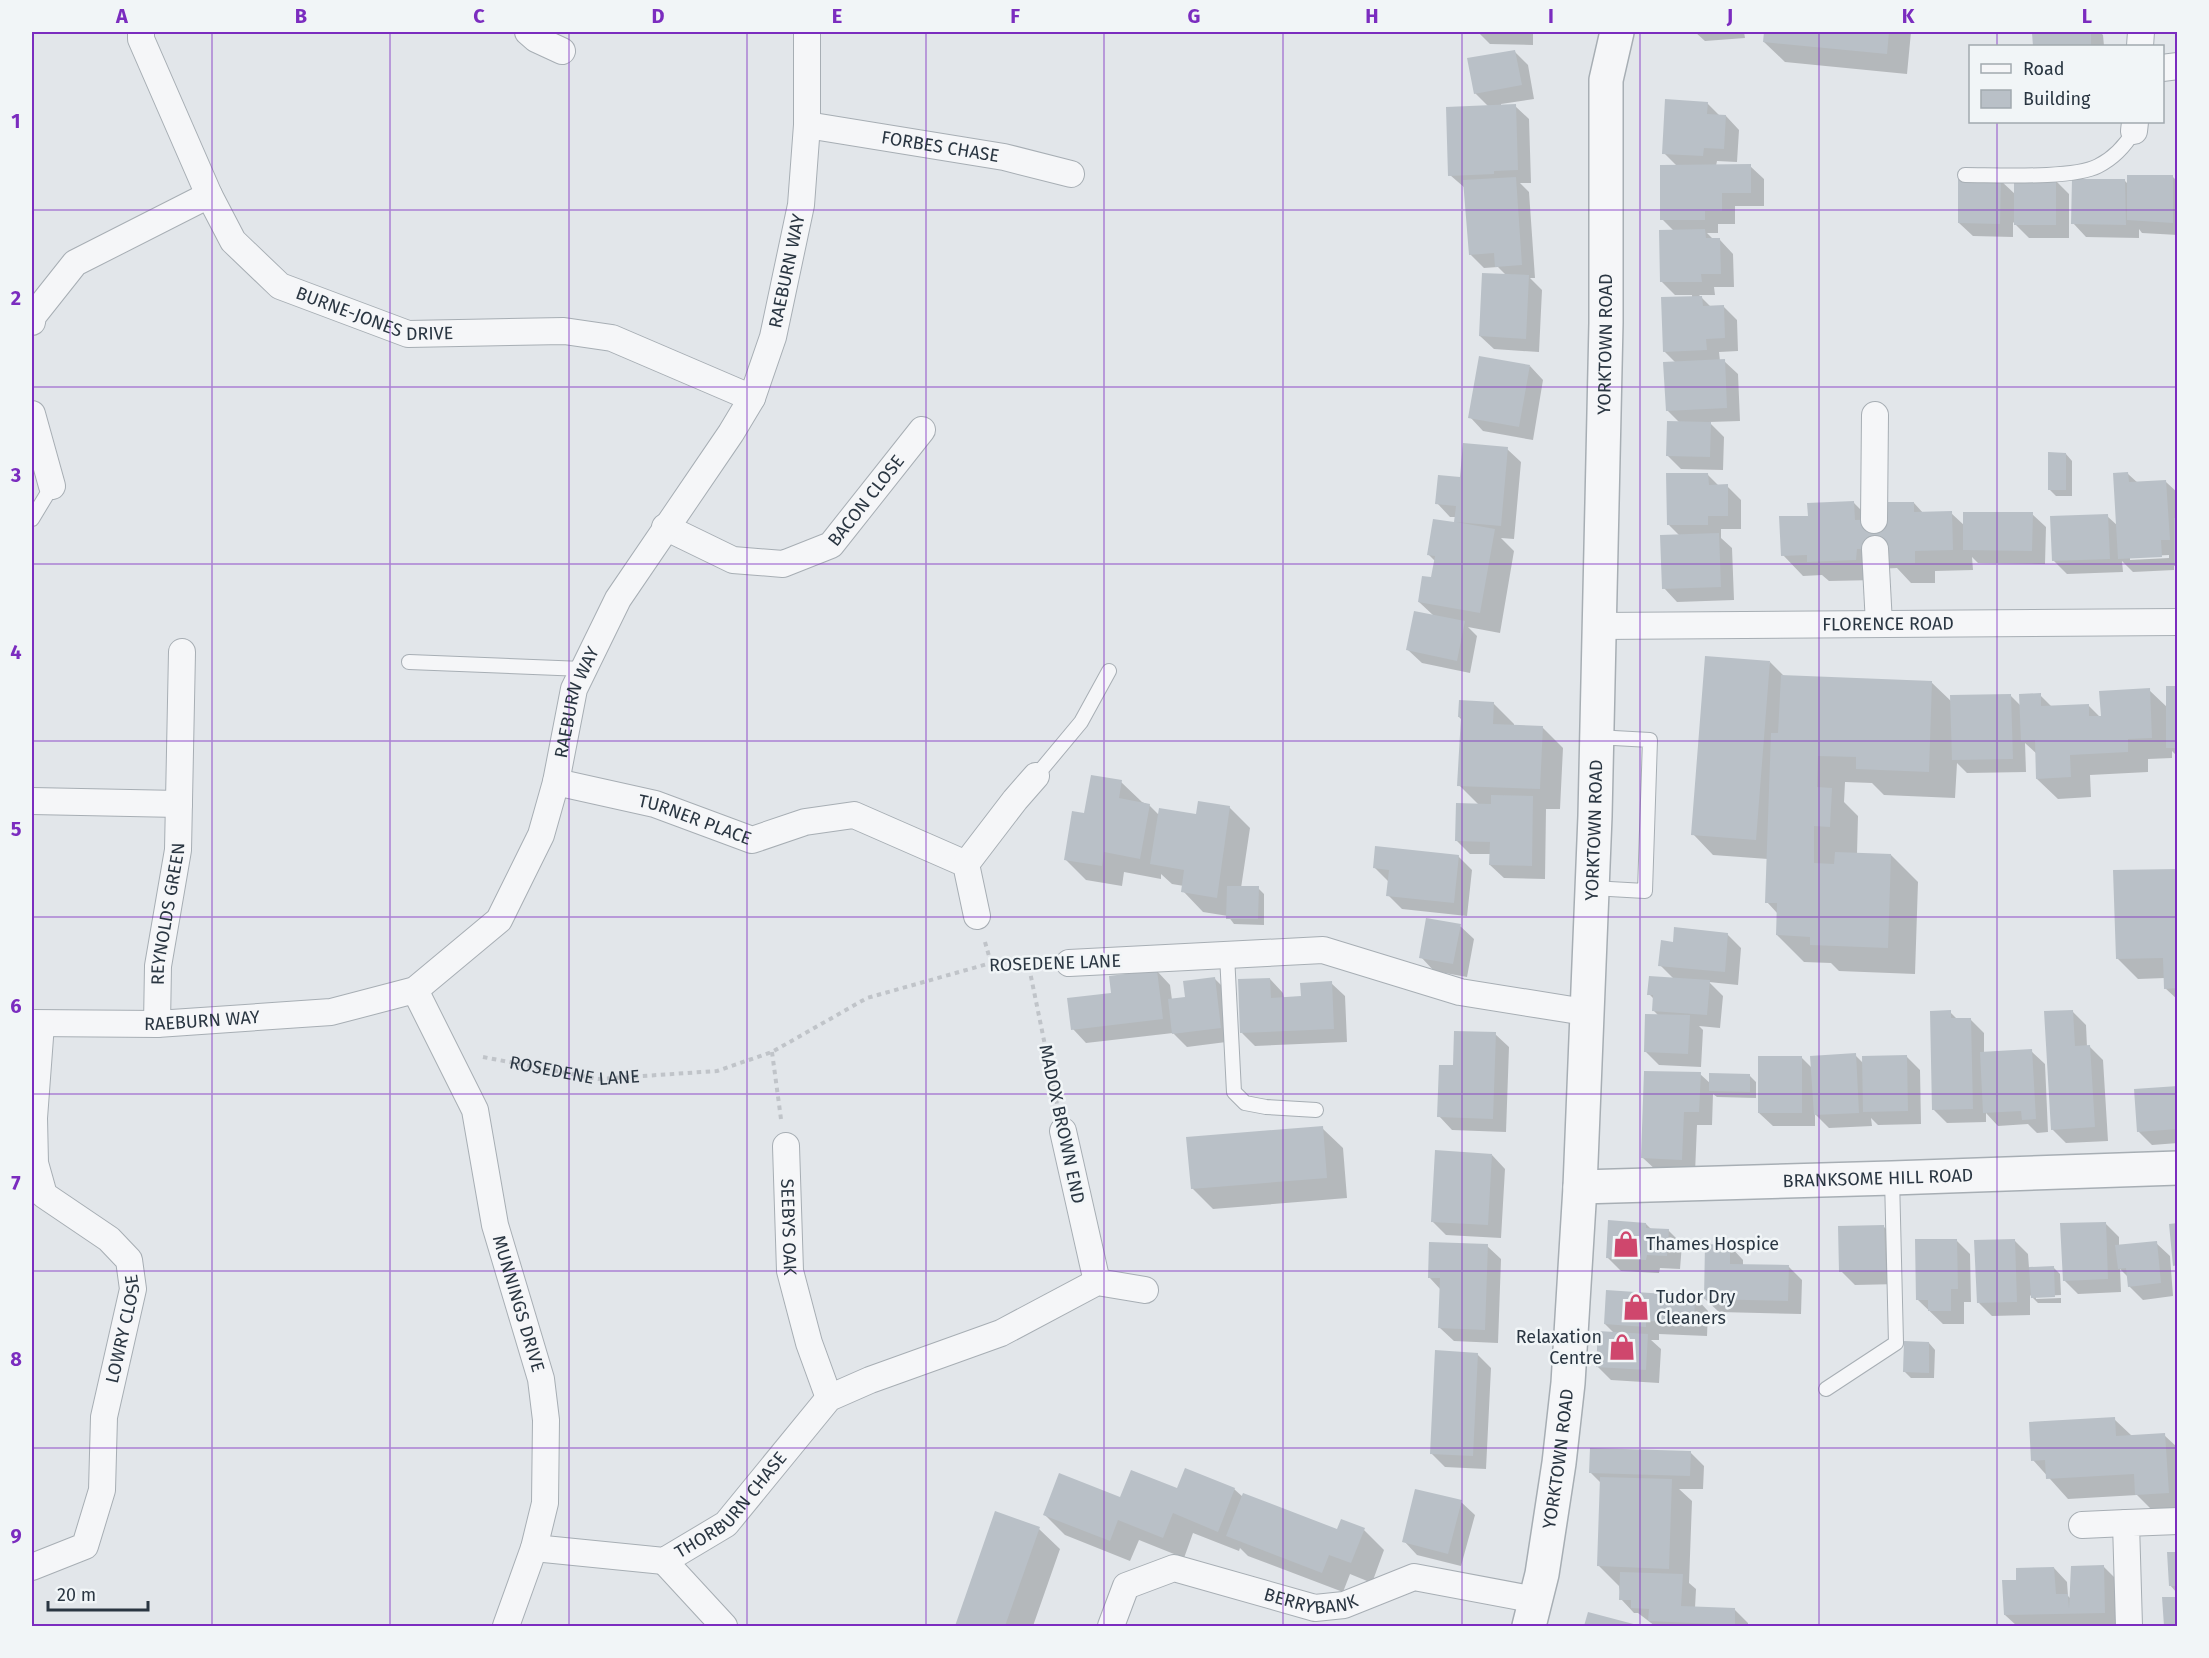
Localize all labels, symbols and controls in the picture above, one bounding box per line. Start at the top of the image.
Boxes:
text: A [115,4,129,28]
text: B [295,4,307,28]
text: C [473,4,485,28]
text: D [651,4,665,28]
text: E [832,4,842,28]
text: F [1010,4,1020,28]
text: G [1188,4,1200,28]
text: H [1365,4,1379,28]
text: I [1548,4,1554,28]
text: J [1726,4,1733,28]
text: K [1902,4,1915,28]
text: L [2082,4,2092,28]
legend [1969,45,2164,123]
text: Road [2023,58,2065,80]
text: Building [2023,88,2091,110]
text: 1 [11,109,21,133]
street label: FORBES CHASE [880,126,1001,167]
street label: RAEBURN WAY [764,212,810,330]
street label: YORKTOWN ROAD [1593,274,1617,415]
street label: BURNE-JONES DRIVE [293,282,453,345]
text: 2 [11,286,21,310]
street label: BACON CLOSE [823,450,909,551]
text: 3 [10,463,21,487]
street label: FLORENCE ROAD [1822,613,1954,635]
text: 4 [10,640,22,664]
street label: RAEBURN WAY [550,643,604,760]
street label: YORKTOWN ROAD [1581,759,1607,901]
street label: TURNER PLACE [636,790,755,850]
text: 5 [11,817,22,841]
street label: REYNOLDS GREEN [147,842,189,985]
street label: ROSEDENE LANE [989,950,1121,976]
text: 6 [10,994,22,1018]
street label: RAEBURN WAY [144,1006,261,1035]
street label: MADOX BROWN END [1034,1042,1090,1206]
street label: ROSEDENE LANE [508,1051,640,1090]
street label: BRANKSOME HILL ROAD [1782,1164,1974,1192]
text: 7 [11,1171,21,1195]
street label: SEEBYS OAK [776,1178,801,1276]
shop icon: Thames Hospice [1611,1229,1641,1259]
street label: MUNNINGS DRIVE [488,1233,549,1375]
place label: Thames Hospice [1646,1233,1779,1255]
street label: LOWRY CLOSE [101,1273,145,1385]
place label: Tudor Dry Cleaners [1656,1286,1736,1329]
shop icon: Tudor Dry Cleaners [1621,1292,1651,1322]
place label: Relaxation Centre [1516,1326,1602,1369]
shop icon: Relaxation Centre [1607,1332,1637,1362]
text: 8 [10,1347,22,1371]
street label: YORKTOWN ROAD [1538,1387,1578,1530]
street label: THORBURN CHASE [671,1447,792,1563]
text: 9 [10,1524,22,1548]
scale bar [48,1574,148,1612]
street label: BERRYBANK [1261,1583,1362,1619]
text: 20 m [57,1584,96,1606]

